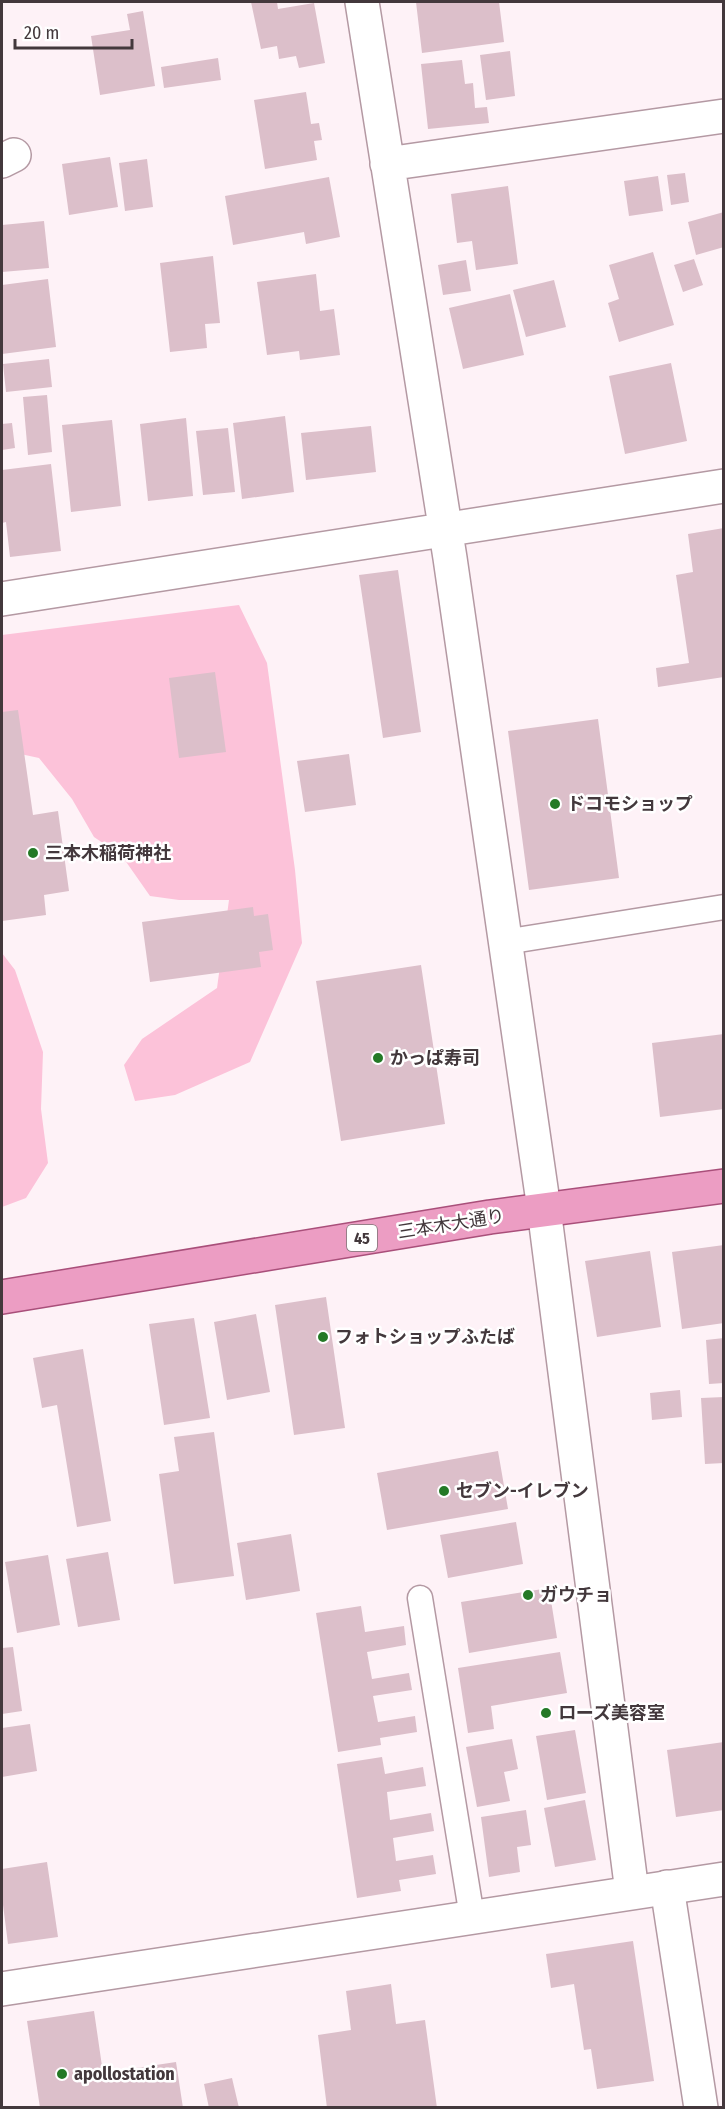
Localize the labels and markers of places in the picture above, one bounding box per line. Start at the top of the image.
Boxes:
place label: ドコモショップ [567,793,693,815]
marker: ドコモショップ [548,797,562,811]
place label: 三本木稲荷神社 [45,842,171,864]
marker: 三本木稲荷神社 [26,846,40,860]
place label: かっぱ寿司 [390,1047,480,1069]
marker: かっぱ寿司 [371,1051,385,1065]
place label: フォトショップふたば [335,1326,515,1348]
marker: フォトショップふたば [316,1330,330,1344]
place label: セブン-イレブン [456,1480,589,1502]
marker: セブン-イレブン [437,1484,451,1498]
place label: ガウチョ [540,1584,612,1606]
marker: ガウチョ [521,1588,535,1602]
place label: ローズ美容室 [558,1702,665,1724]
marker: ローズ美容室 [539,1706,553,1720]
place label: apollostation [74,2063,175,2085]
marker: apollostation [55,2067,69,2081]

